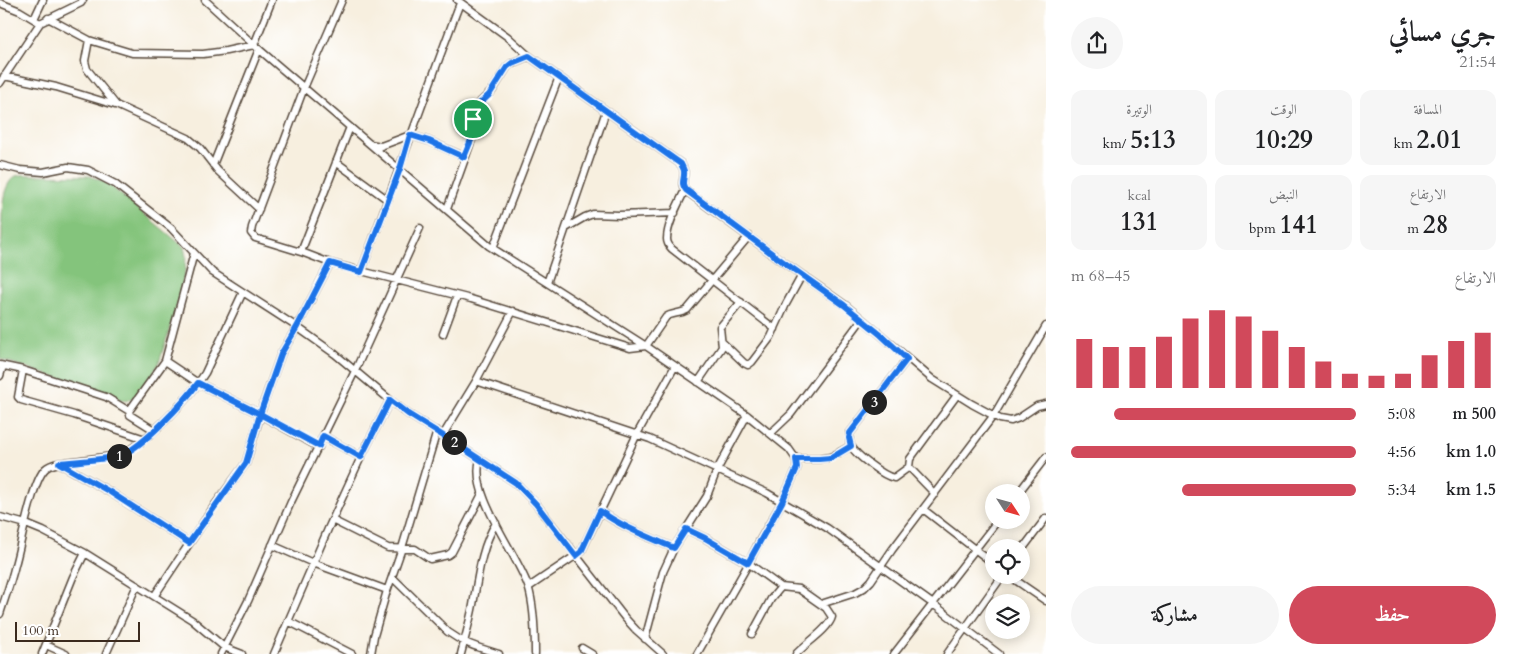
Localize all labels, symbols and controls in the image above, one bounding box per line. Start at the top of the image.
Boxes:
text: جري مسائي [1389,13,1496,51]
button: share [1071,17,1123,69]
text: 21:54 [1459,51,1496,73]
pin [452,98,494,140]
text: الوتيرة [1126,100,1152,119]
text: الوقت [1270,100,1297,119]
text: المسافة [1414,100,1442,119]
icon: arrive [459,105,487,133]
text: 5:13 [1130,123,1176,157]
text: 10:29 [1254,123,1313,157]
text: 2.01 [1417,123,1462,157]
text: /km [1103,134,1130,153]
text: km [1393,134,1417,153]
text: النبض [1269,185,1298,204]
text: الارتفاع [1410,185,1446,204]
text: kcal [1127,186,1151,205]
text: 131 [1120,205,1158,239]
text: 141 [1280,208,1318,242]
text: 28 [1423,208,1448,242]
text: bpm [1249,219,1280,238]
text: m [1407,219,1423,238]
text: 45–68 m [1071,265,1130,287]
text: الارتفاع [1454,267,1496,289]
pin: 3 [862,390,886,414]
text: 3 [871,393,878,412]
text: 5:08 [1387,403,1416,425]
text: 500 m [1452,403,1496,425]
pin: 2 [442,430,466,454]
text: 2 [451,433,458,452]
text: 4:56 [1387,441,1416,463]
text: 1.0 km [1446,441,1496,463]
pin: 1 [106,444,132,468]
text: 1 [116,447,123,466]
text: 5:34 [1387,479,1416,501]
text: 1.5 km [1446,479,1496,501]
north arrow [985,484,1030,529]
map controls [985,484,1030,639]
button: locate [985,539,1030,584]
button: مشاركة [1071,586,1279,644]
button: حفظ [1289,586,1496,644]
button: layers [985,594,1030,639]
scale bar [15,619,140,642]
text: 100 m [22,621,59,640]

